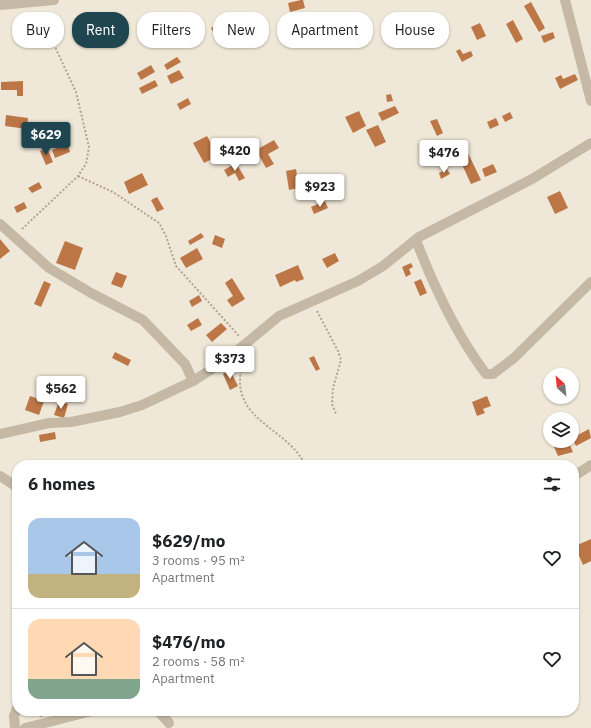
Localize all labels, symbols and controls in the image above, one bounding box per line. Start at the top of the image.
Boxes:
chip: Buy [12,12,64,48]
chip: Rent [72,12,129,48]
chip: Filters [137,12,205,48]
chip: New [213,12,269,48]
chip: Apartment [277,12,373,48]
chip: House [381,12,449,48]
pin: $629 [22,122,70,156]
text: $629 [30,126,62,143]
pin: $420 [211,138,259,172]
pin: $476 [420,140,468,174]
text: $420 [219,142,251,159]
text: $476 [428,144,460,161]
pin: $923 [296,174,344,208]
text: $923 [304,178,336,195]
pin: $373 [206,346,254,380]
text: $373 [214,350,246,367]
north arrow [543,368,579,404]
map controls [543,368,579,448]
pin: $562 [37,376,85,410]
text: $562 [45,380,77,397]
button: layers [543,412,579,448]
text: 6 homes [28,473,95,495]
icon: filters [541,473,563,495]
text: $629/mo [152,530,225,552]
icon: home [60,534,108,582]
icon: heart [541,547,563,569]
text: 3 rooms · 95 m² [152,552,245,569]
text: Apartment [152,569,215,586]
text: $476/mo [152,631,225,653]
icon: home [60,635,108,683]
icon: heart [541,648,563,670]
text: 2 rooms · 58 m² [152,653,245,670]
text: Apartment [152,670,215,687]

